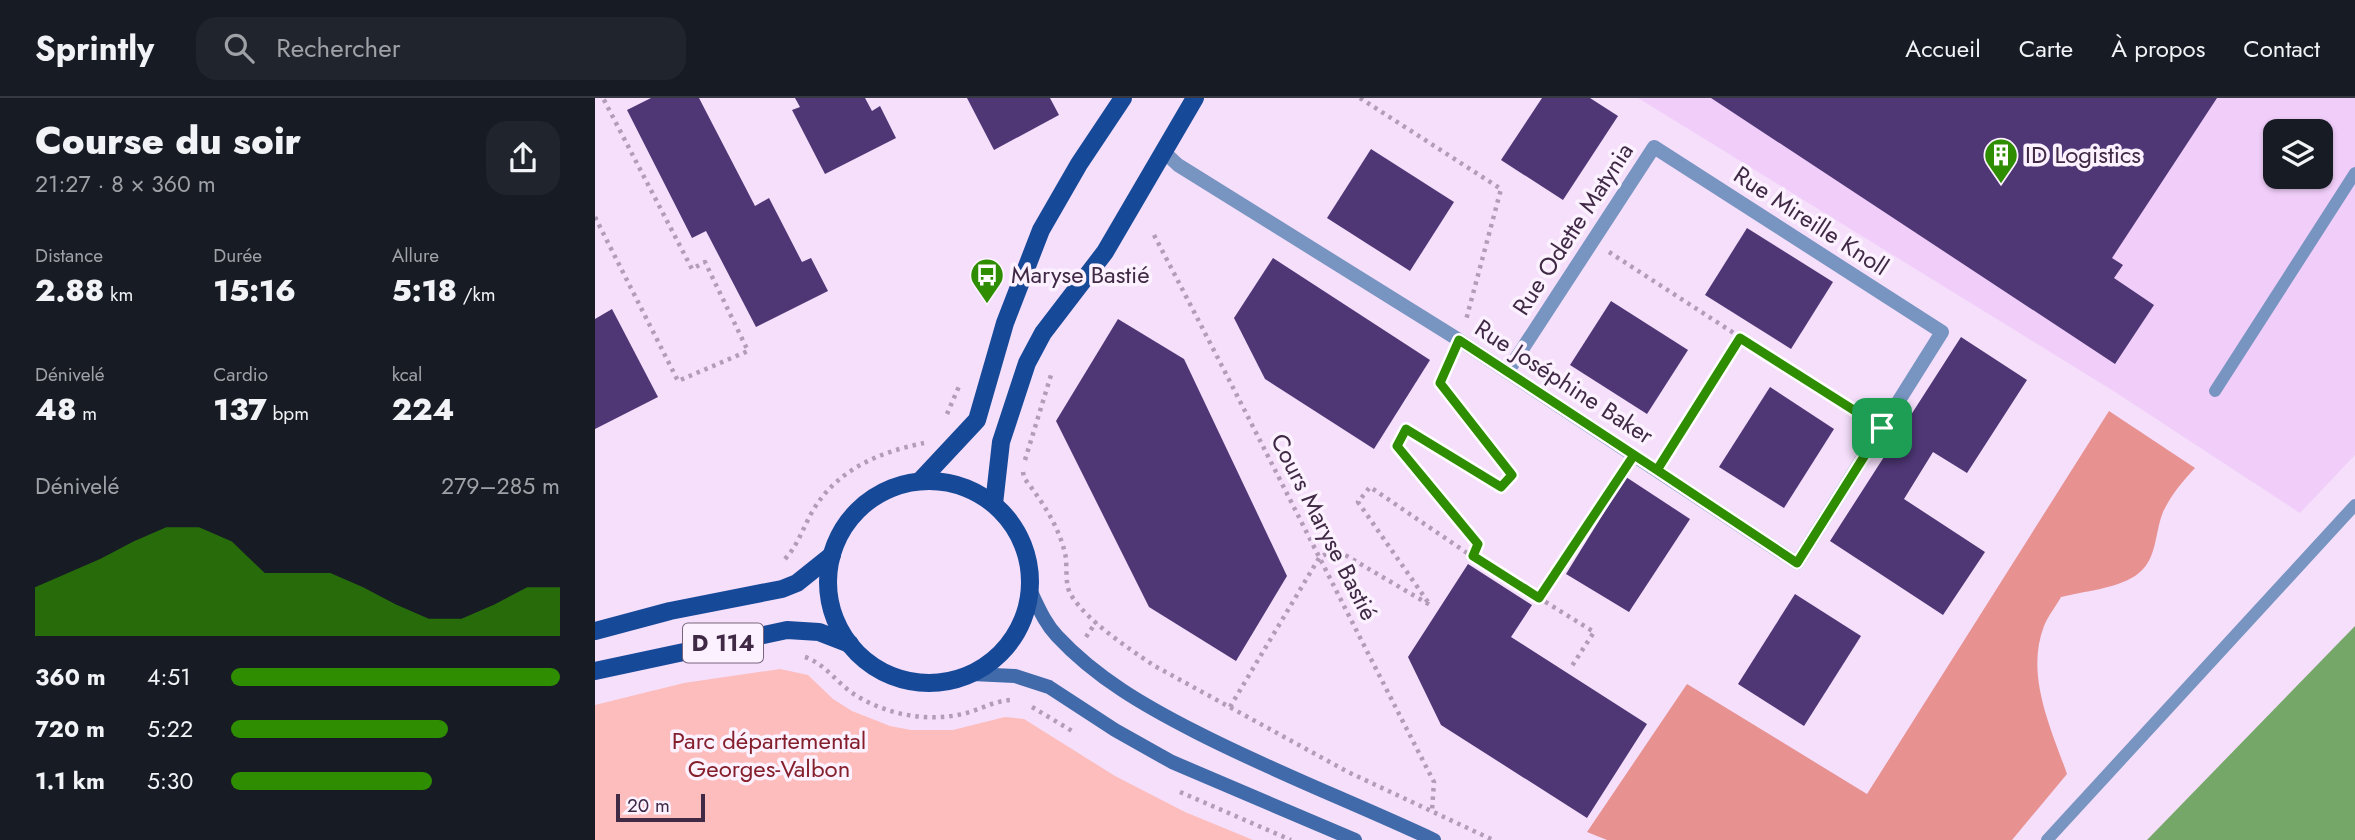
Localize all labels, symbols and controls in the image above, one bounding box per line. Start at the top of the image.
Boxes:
search box [196,17,686,80]
text: Sprintly [35,25,154,72]
icon: search [220,29,258,67]
text: Rechercher [276,29,401,67]
text: Accueil [1905,31,1981,66]
text: Carte [2019,31,2073,66]
text: À propos [2111,31,2205,66]
text: Contact [2243,31,2320,66]
text: Course du soir [35,113,301,168]
map controls [2263,119,2333,189]
button: layers [2263,119,2333,189]
button: share [486,121,560,195]
street label: Rue Odette Matynia [1504,136,1642,322]
building icon: ID Logistics [1982,136,2020,185]
place label: ID Logistics [2025,137,2141,172]
street label: Rue Mireille Knoll [1727,157,1896,284]
text: 21:27 · 8 × 360 m [35,167,216,201]
text: Distance [35,242,103,269]
text: Durée [213,242,262,269]
text: Allure [392,242,439,269]
bus stop icon: Maryse Bastié [968,256,1006,305]
place label: Maryse Bastié [1011,257,1150,292]
text: 2.88 [35,269,104,312]
text: 15:16 [213,269,296,312]
text: 5:18 [392,269,457,312]
text: km [104,281,133,308]
text: /km [457,281,496,308]
street label: Rue Joséphine Baker [1468,311,1661,453]
text: Dénivelé [35,361,105,388]
text: Cardio [213,361,268,388]
text: kcal [392,361,422,388]
text: 48 [35,388,77,431]
text: 137 [213,388,267,431]
text: 224 [392,388,455,431]
pin [1852,398,1912,458]
text: m [77,400,97,427]
text: bpm [267,400,309,427]
icon: arrive [1863,409,1901,447]
street label: Cours Maryse Bastié [1262,427,1387,626]
text: Dénivelé [35,469,119,503]
text: 279–285 m [441,469,560,503]
road number: D 114 [683,624,763,663]
text: 360 m [35,660,106,694]
text: 4:51 [147,660,191,694]
text: 720 m [35,712,105,746]
text: 5:22 [147,712,193,746]
park label: Parc départemental Georges-Valbon [672,723,866,786]
text: 1.1 km [35,764,105,798]
text: 5:30 [147,764,193,798]
scale bar [616,791,705,823]
text: 20 m [627,792,670,819]

